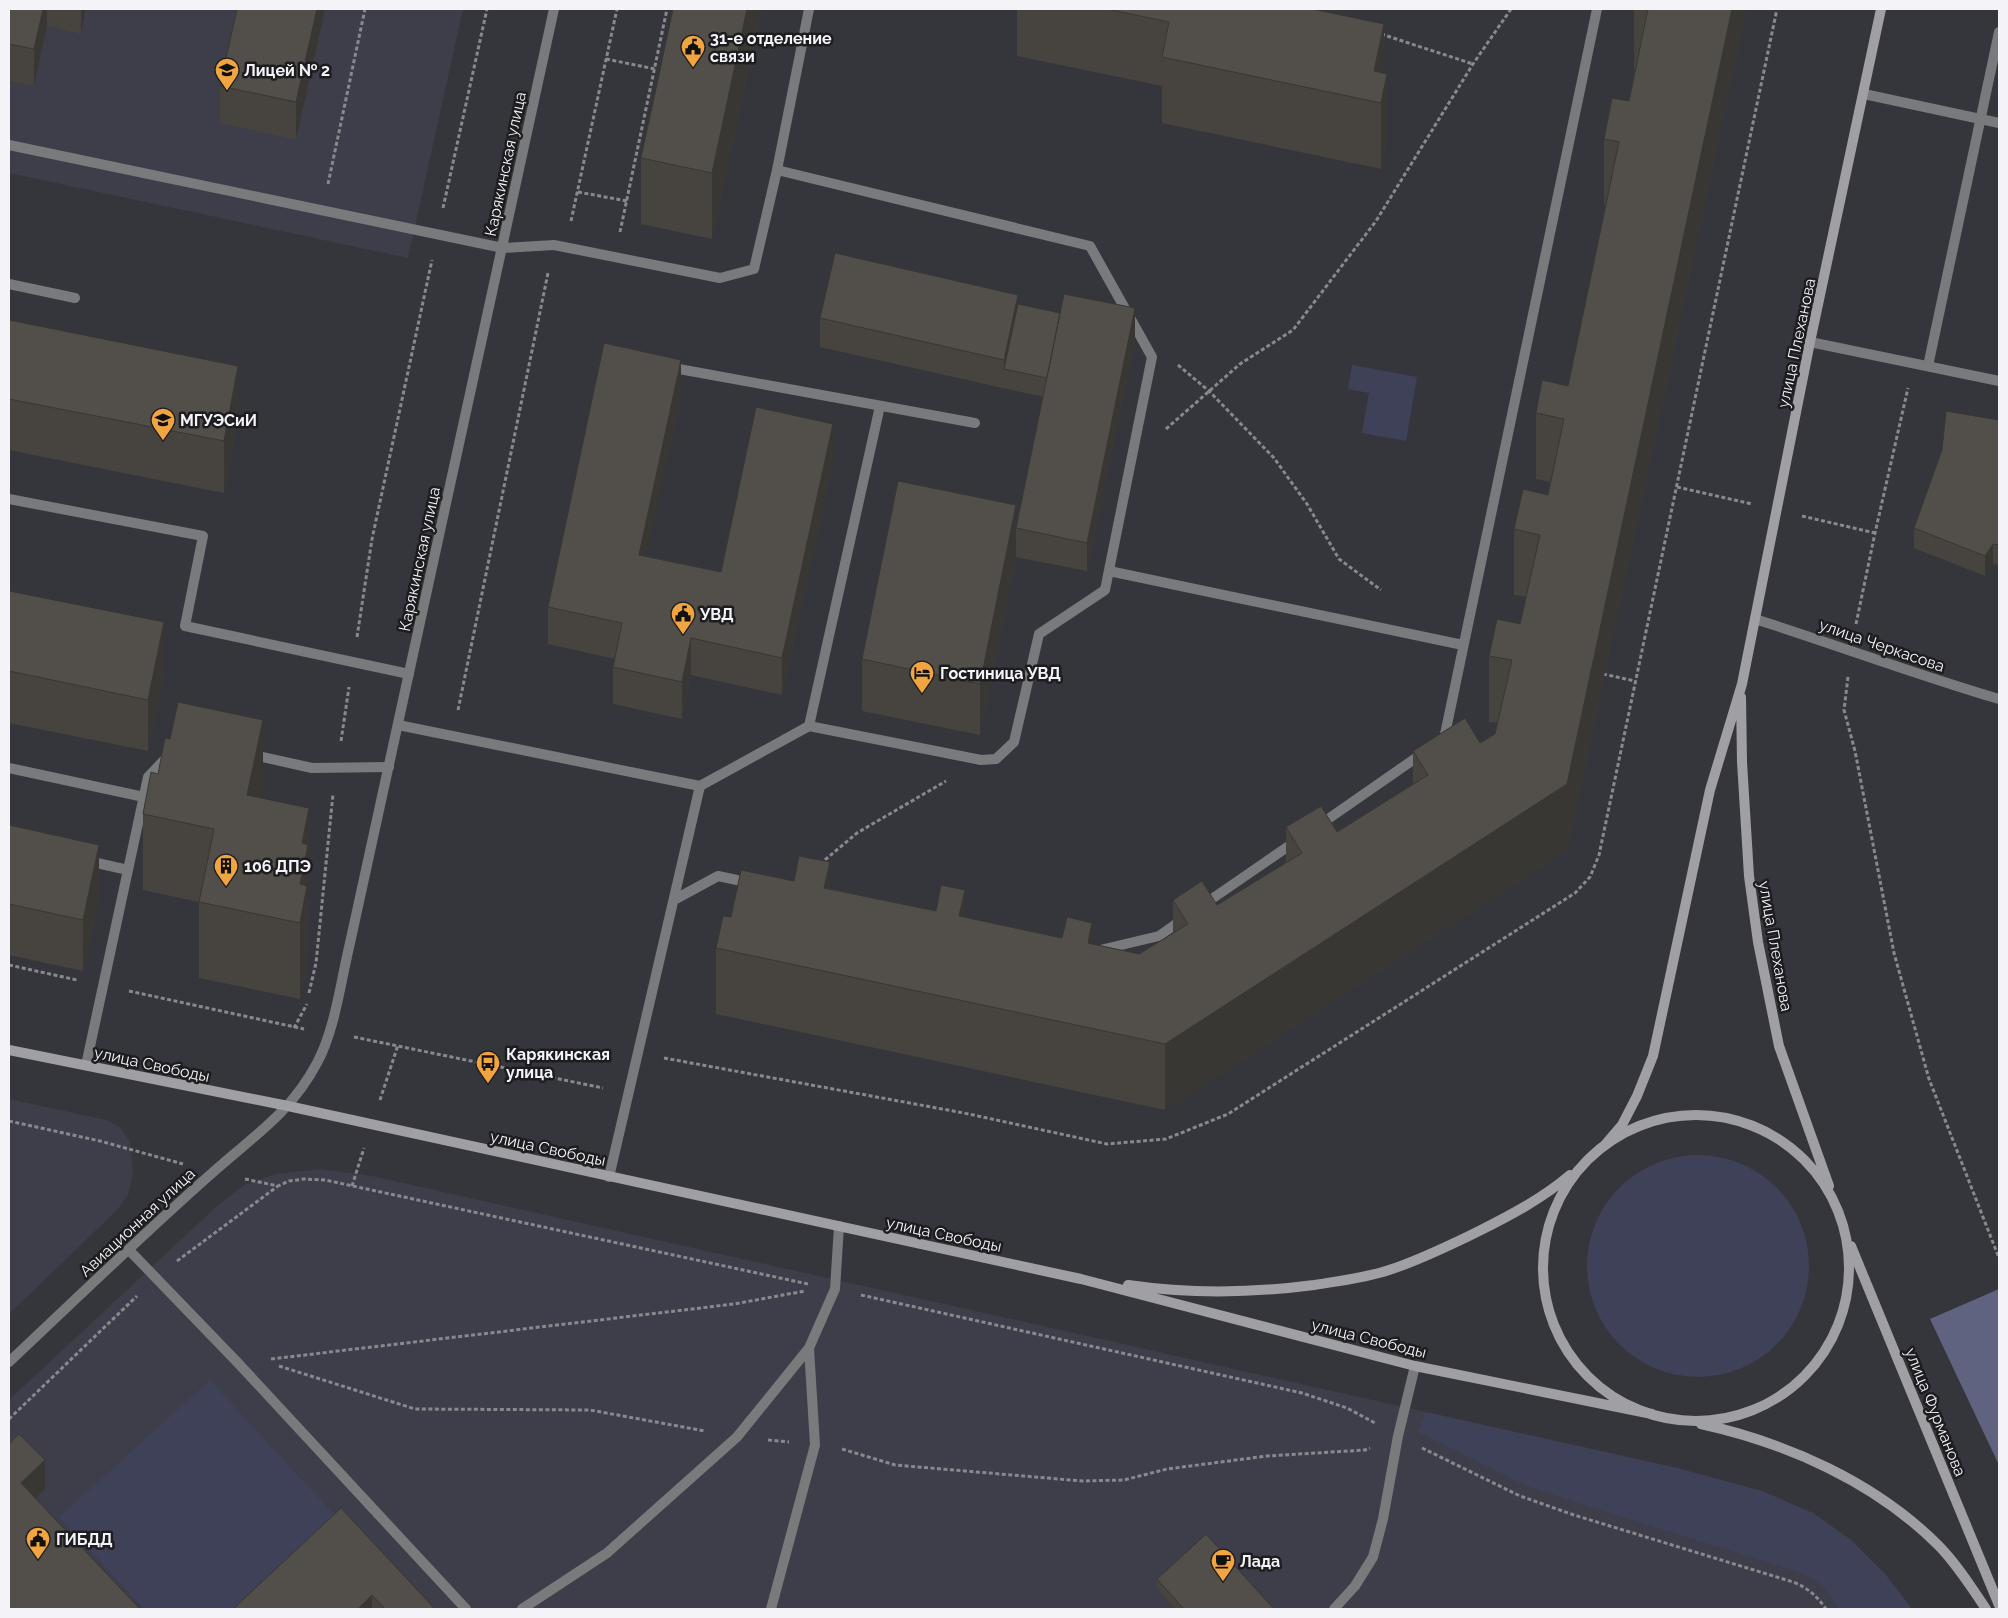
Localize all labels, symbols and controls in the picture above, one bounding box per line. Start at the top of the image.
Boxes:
place label: 31-е отделение связи [710,29,832,66]
public building icon: 31-е отделение связи [680,34,706,68]
school or university icon: Лицей № 2 [214,57,240,91]
place label: Лицей № 2 [244,61,330,80]
street label: Карякинская улица [481,90,530,238]
street label: улица Плеханова [1773,277,1820,410]
school or university icon: МГУЭСиИ [150,407,176,441]
place label: МГУЭСиИ [180,411,257,430]
street label: Карякинская улица [395,485,444,633]
public building icon: УВД [670,601,696,635]
place label: УВД [699,605,734,624]
street label: улица Черкасова [1817,615,1947,676]
hotel icon: Гостиница УВД [909,660,935,694]
place label: Гостиница УВД [940,664,1061,683]
building icon: 106 ДПЭ [213,853,239,887]
place label: 106 ДПЭ [244,857,311,876]
street label: улица Плеханова [1755,879,1796,1013]
street label: улица Свободы [92,1043,211,1086]
place label: Карякинская улица [506,1045,610,1082]
bus stop icon: Карякинская улица [475,1050,501,1084]
street label: улица Свободы [488,1127,607,1170]
street label: Авиационная улица [76,1164,199,1281]
street label: улица Свободы [884,1213,1003,1256]
street label: улица Свободы [1309,1315,1428,1362]
street label: улица Фурманова [1901,1345,1970,1479]
public building icon: ГИБДД [25,1526,51,1560]
place label: ГИБДД [56,1530,113,1549]
cafe icon: Лада [1210,1548,1236,1582]
place label: Лада [1240,1552,1280,1571]

